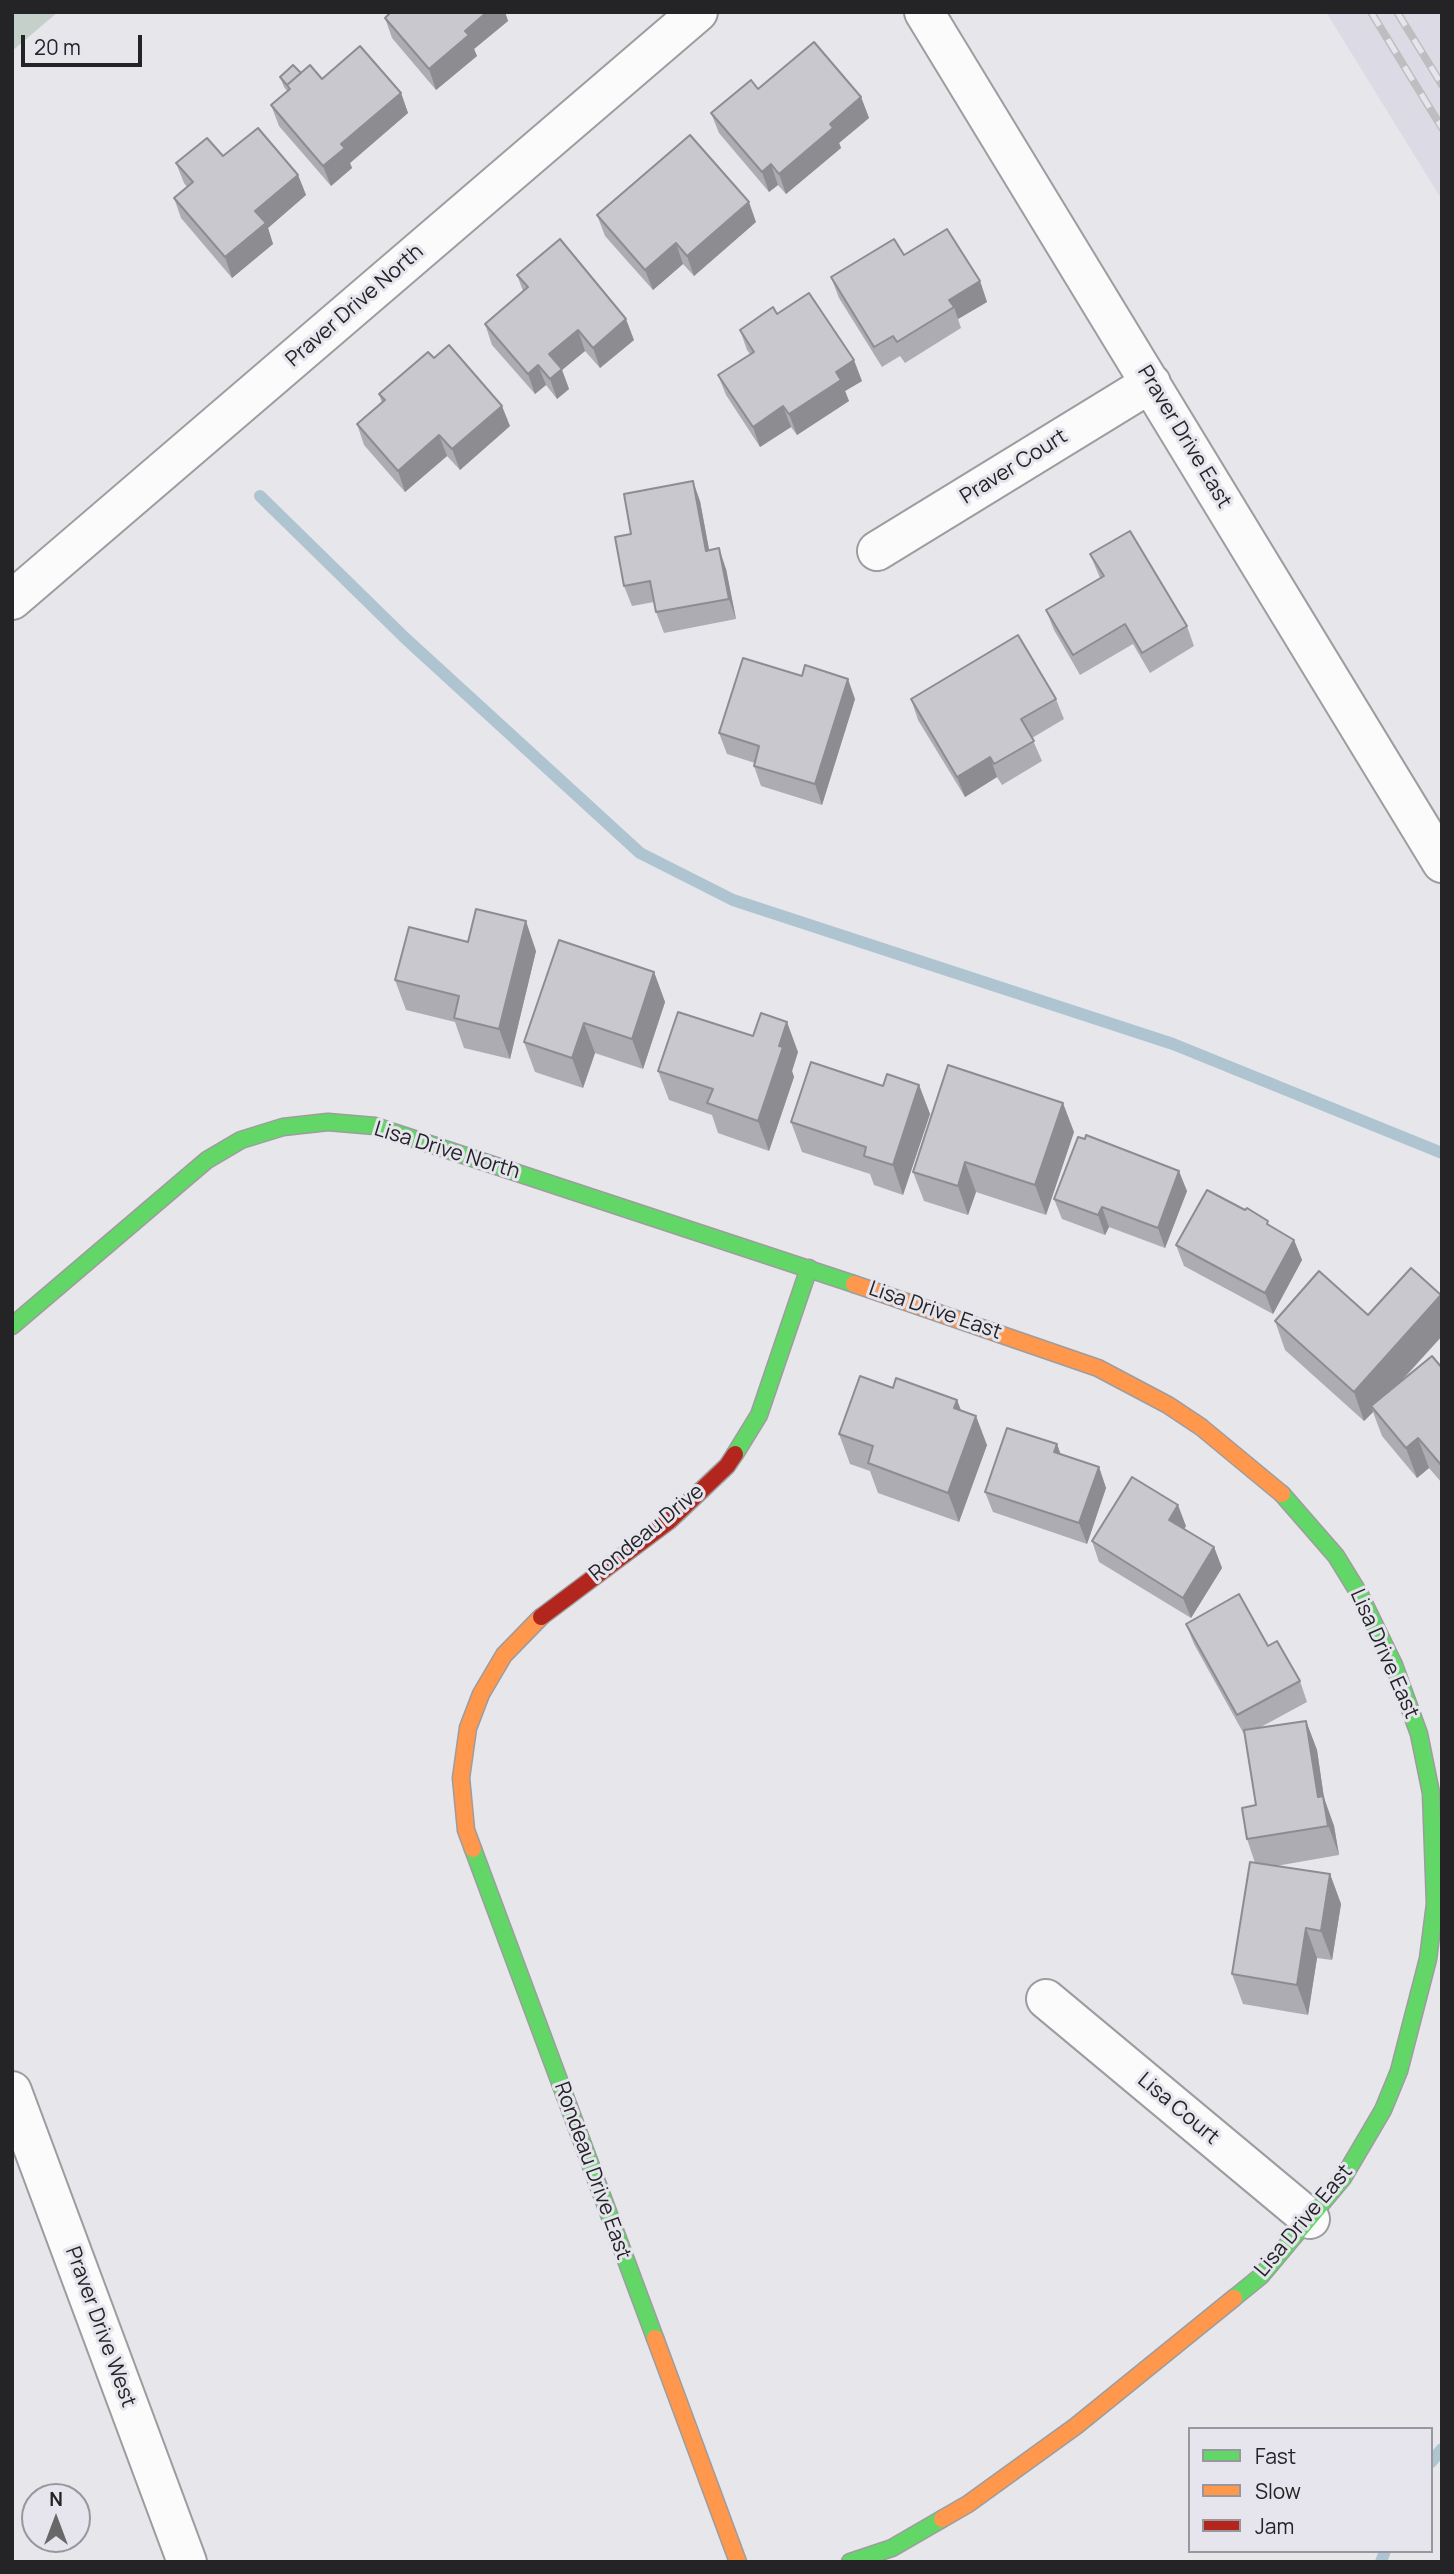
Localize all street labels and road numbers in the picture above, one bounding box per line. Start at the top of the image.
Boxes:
street label: Praver Drive North [281,239,429,373]
street label: Praver Drive East [1132,361,1236,513]
street label: Praver Court [956,424,1072,510]
street label: Lisa Drive North [371,1117,523,1185]
street label: Lisa Drive East [865,1276,1005,1346]
street label: Rondeau Drive [585,1479,709,1587]
street label: Lisa Drive East [1344,1585,1424,1723]
street label: Lisa Court [1132,2068,1224,2150]
street label: Rondeau Drive East [548,2079,636,2263]
street label: Lisa Drive East [1250,2160,1358,2282]
street label: Praver Drive West [59,2243,141,2411]

